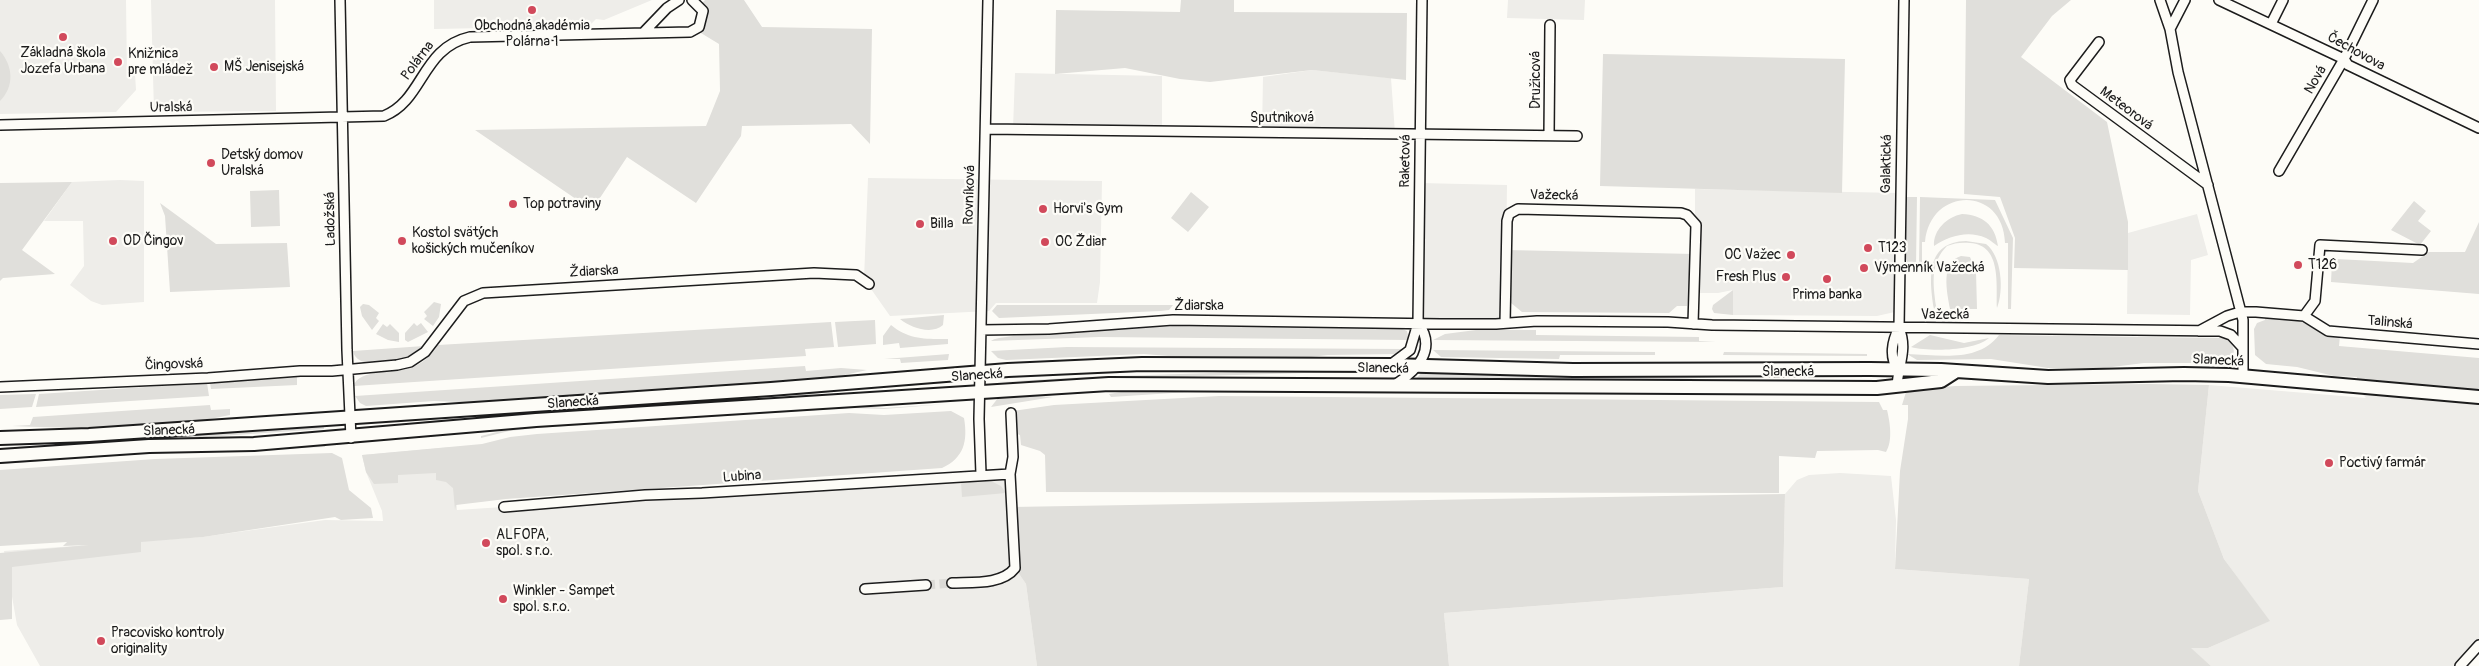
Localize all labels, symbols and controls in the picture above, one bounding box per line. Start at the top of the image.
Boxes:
marker: Obchodná akadémia Polárna 1 [526,4,538,16]
place label: Obchodná akadémia Polárna 1 [474,18,590,50]
street label: Čechovova [2324,29,2388,75]
marker: Základná škola Jozefa Urbana [57,31,69,43]
street label: Polárna [398,38,438,84]
place label: Základná škola Jozefa Urbana [20,45,106,78]
place label: Knižnica pre mládež [128,46,193,78]
street label: Družicová [1528,51,1544,109]
marker: Knižnica pre mládež [112,56,124,68]
place label: MŠ Jenisejská [224,59,304,75]
marker: MŠ Jenisejská [208,61,220,73]
street label: Nová [2301,63,2331,97]
street label: Meteorová [2096,84,2156,134]
street label: Uralská [149,99,193,117]
street label: Sputniková [1250,110,1314,126]
street label: Raketová [1397,134,1415,188]
street label: Galaktická [1878,134,1896,194]
place label: Detský domov Uralská [221,147,303,180]
marker: Detský domov Uralská [205,157,217,169]
street label: Rovníková [961,165,979,225]
street label: Važecká [1530,187,1578,205]
street label: Ladožská [322,192,340,246]
place label: Top potraviny [523,196,601,212]
marker: Top potraviny [507,198,519,210]
place label: Horvi's Gym [1053,201,1123,217]
marker: Horvi's Gym [1037,203,1049,215]
place label: Billa [930,216,954,232]
marker: Billa [914,218,926,230]
place label: Kostol svätých košických mučeníkov [412,225,535,258]
place label: OD Čingov [123,233,184,249]
place label: OC Ždiar [1055,234,1106,250]
marker: OD Čingov [107,235,119,247]
marker: Kostol svätých košických mučeníkov [396,235,408,247]
marker: OC Ždiar [1039,236,1051,248]
place label: T123 [1878,240,1906,256]
marker: T123 [1862,242,1874,254]
place label: OC Važec [1724,247,1781,263]
marker: OC Važec [1785,249,1797,261]
place label: T126 [2308,257,2337,273]
marker: T126 [2292,259,2304,271]
place label: Výmenník Važecká [1874,260,1985,276]
street label: Ždiarska [569,262,619,282]
marker: Výmenník Važecká [1858,262,1870,274]
place label: Fresh Plus [1716,269,1776,285]
marker: Fresh Plus [1780,271,1792,283]
marker: Prima banka [1821,273,1833,285]
place label: Prima banka [1792,287,1862,303]
street label: Ždiarska [1174,298,1224,314]
street label: Važecká [1921,307,1969,323]
street label: Talinská [2367,313,2413,333]
street label: Slanecká [2192,351,2244,371]
street label: Čingovská [144,356,204,374]
street label: Slanecká [1357,360,1409,378]
street label: Slanecká [1762,364,1814,380]
street label: Slanecká [951,366,1003,386]
street label: Slanecká [547,393,599,413]
street label: Slanecká [143,422,195,440]
place label: Poctivý farmár [2339,455,2426,471]
marker: Poctivý farmár [2323,457,2335,469]
street label: Lubina [722,467,762,487]
place label: ALFOPA, spol. s r.o. [496,527,553,560]
marker: ALFOPA, spol. s r.o. [480,537,492,549]
place label: Winkler - Sampet spol. s.r.o. [513,583,615,616]
marker: Winkler - Sampet spol. s.r.o. [497,593,509,605]
place label: Pracovisko kontroly originality [111,625,224,658]
marker: Pracovisko kontroly originality [95,635,107,647]

